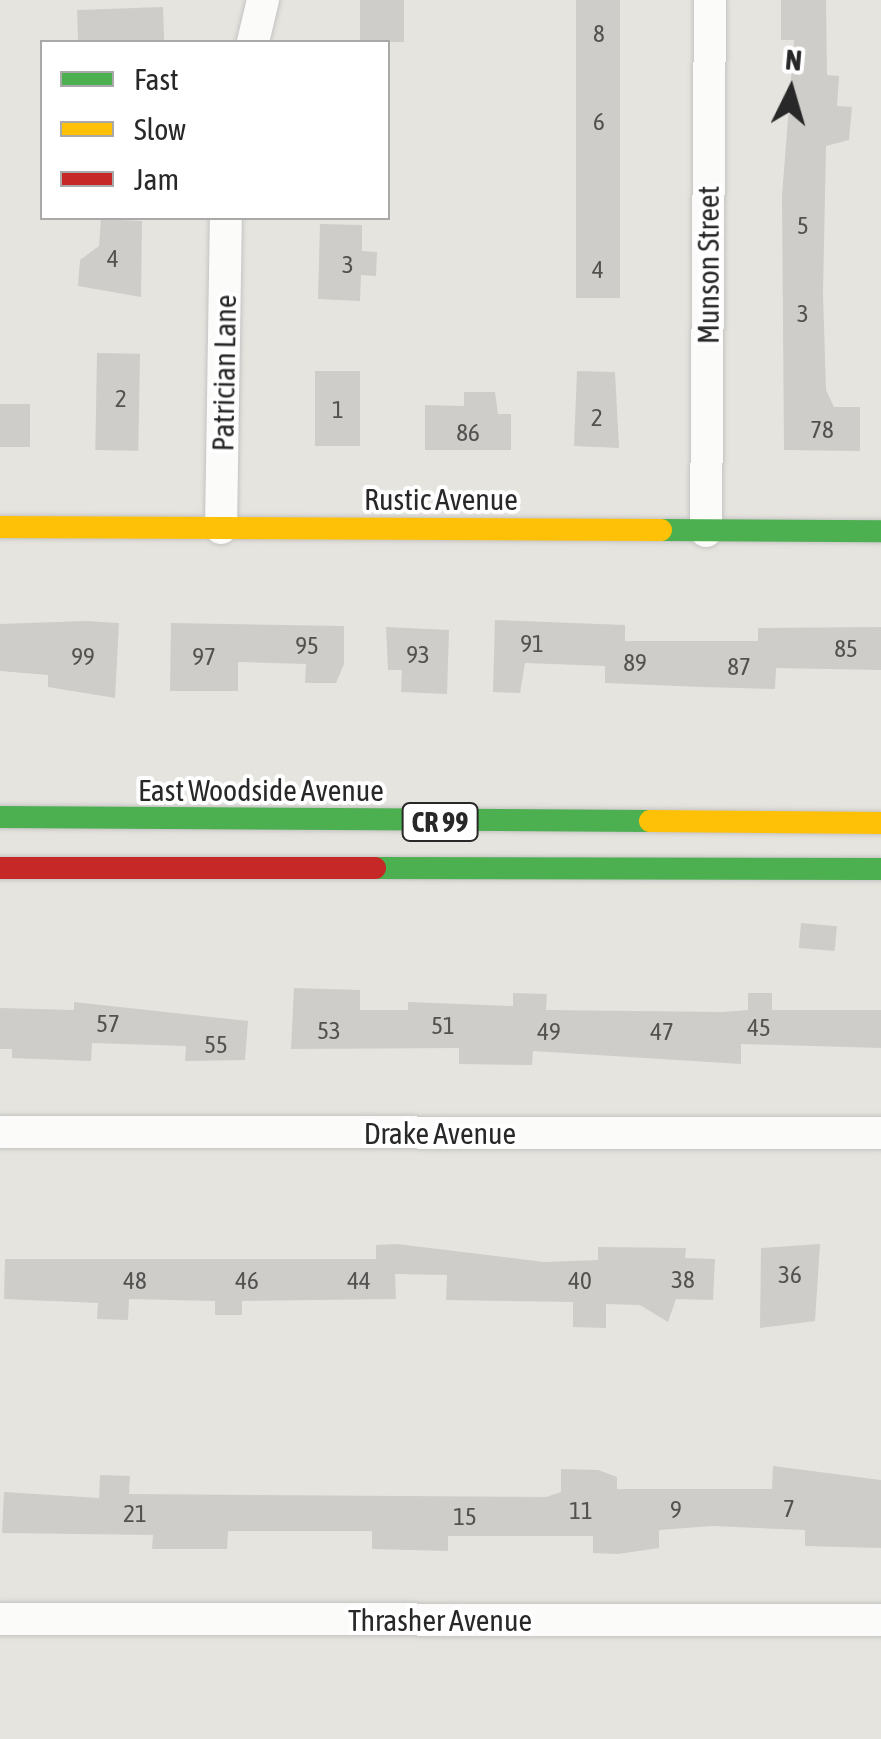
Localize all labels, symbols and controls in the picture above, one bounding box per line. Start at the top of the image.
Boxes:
house number: 8 [593,18,605,48]
legend [40,40,390,220]
north arrow [741,40,841,140]
text: N [784,43,803,77]
text: Fast [134,62,179,96]
house number: 6 [593,106,605,136]
text: Slow [134,112,186,146]
text: Jam [134,162,179,196]
street label: Munson Street [690,186,726,344]
house number: 5 [797,210,809,240]
house number: 4 [107,243,119,273]
house number: 3 [342,249,354,279]
house number: 4 [592,254,604,284]
street label: Patrician Lane [205,294,243,452]
house number: 3 [797,298,809,328]
house number: 2 [115,383,127,413]
house number: 1 [332,394,344,424]
house number: 2 [591,402,603,432]
house number: 78 [810,414,834,444]
house number: 86 [456,417,480,447]
street label: Rustic Avenue [364,481,518,517]
house number: 91 [520,628,544,658]
house number: 95 [295,630,319,660]
house number: 85 [834,633,858,663]
house number: 93 [406,639,430,669]
house number: 99 [71,641,95,671]
house number: 97 [192,641,216,671]
house number: 89 [623,647,647,677]
house number: 87 [727,651,751,681]
street label: East Woodside Avenue [138,772,384,808]
road number: CR 99 [400,799,480,845]
house number: 57 [96,1008,120,1038]
house number: 51 [431,1010,455,1040]
house number: 45 [747,1012,771,1042]
house number: 53 [317,1015,341,1045]
house number: 49 [537,1016,561,1046]
house number: 47 [650,1016,674,1046]
house number: 55 [204,1029,228,1059]
street label: Drake Avenue [364,1115,516,1151]
house number: 36 [778,1259,802,1289]
house number: 38 [671,1264,695,1294]
house number: 48 [123,1265,147,1295]
house number: 46 [235,1265,259,1295]
house number: 44 [347,1265,371,1295]
house number: 40 [568,1265,592,1295]
house number: 7 [783,1493,795,1523]
house number: 9 [670,1494,682,1524]
house number: 11 [569,1495,593,1525]
house number: 21 [123,1498,147,1528]
house number: 15 [453,1501,477,1531]
street label: Thrasher Avenue [348,1602,532,1638]

